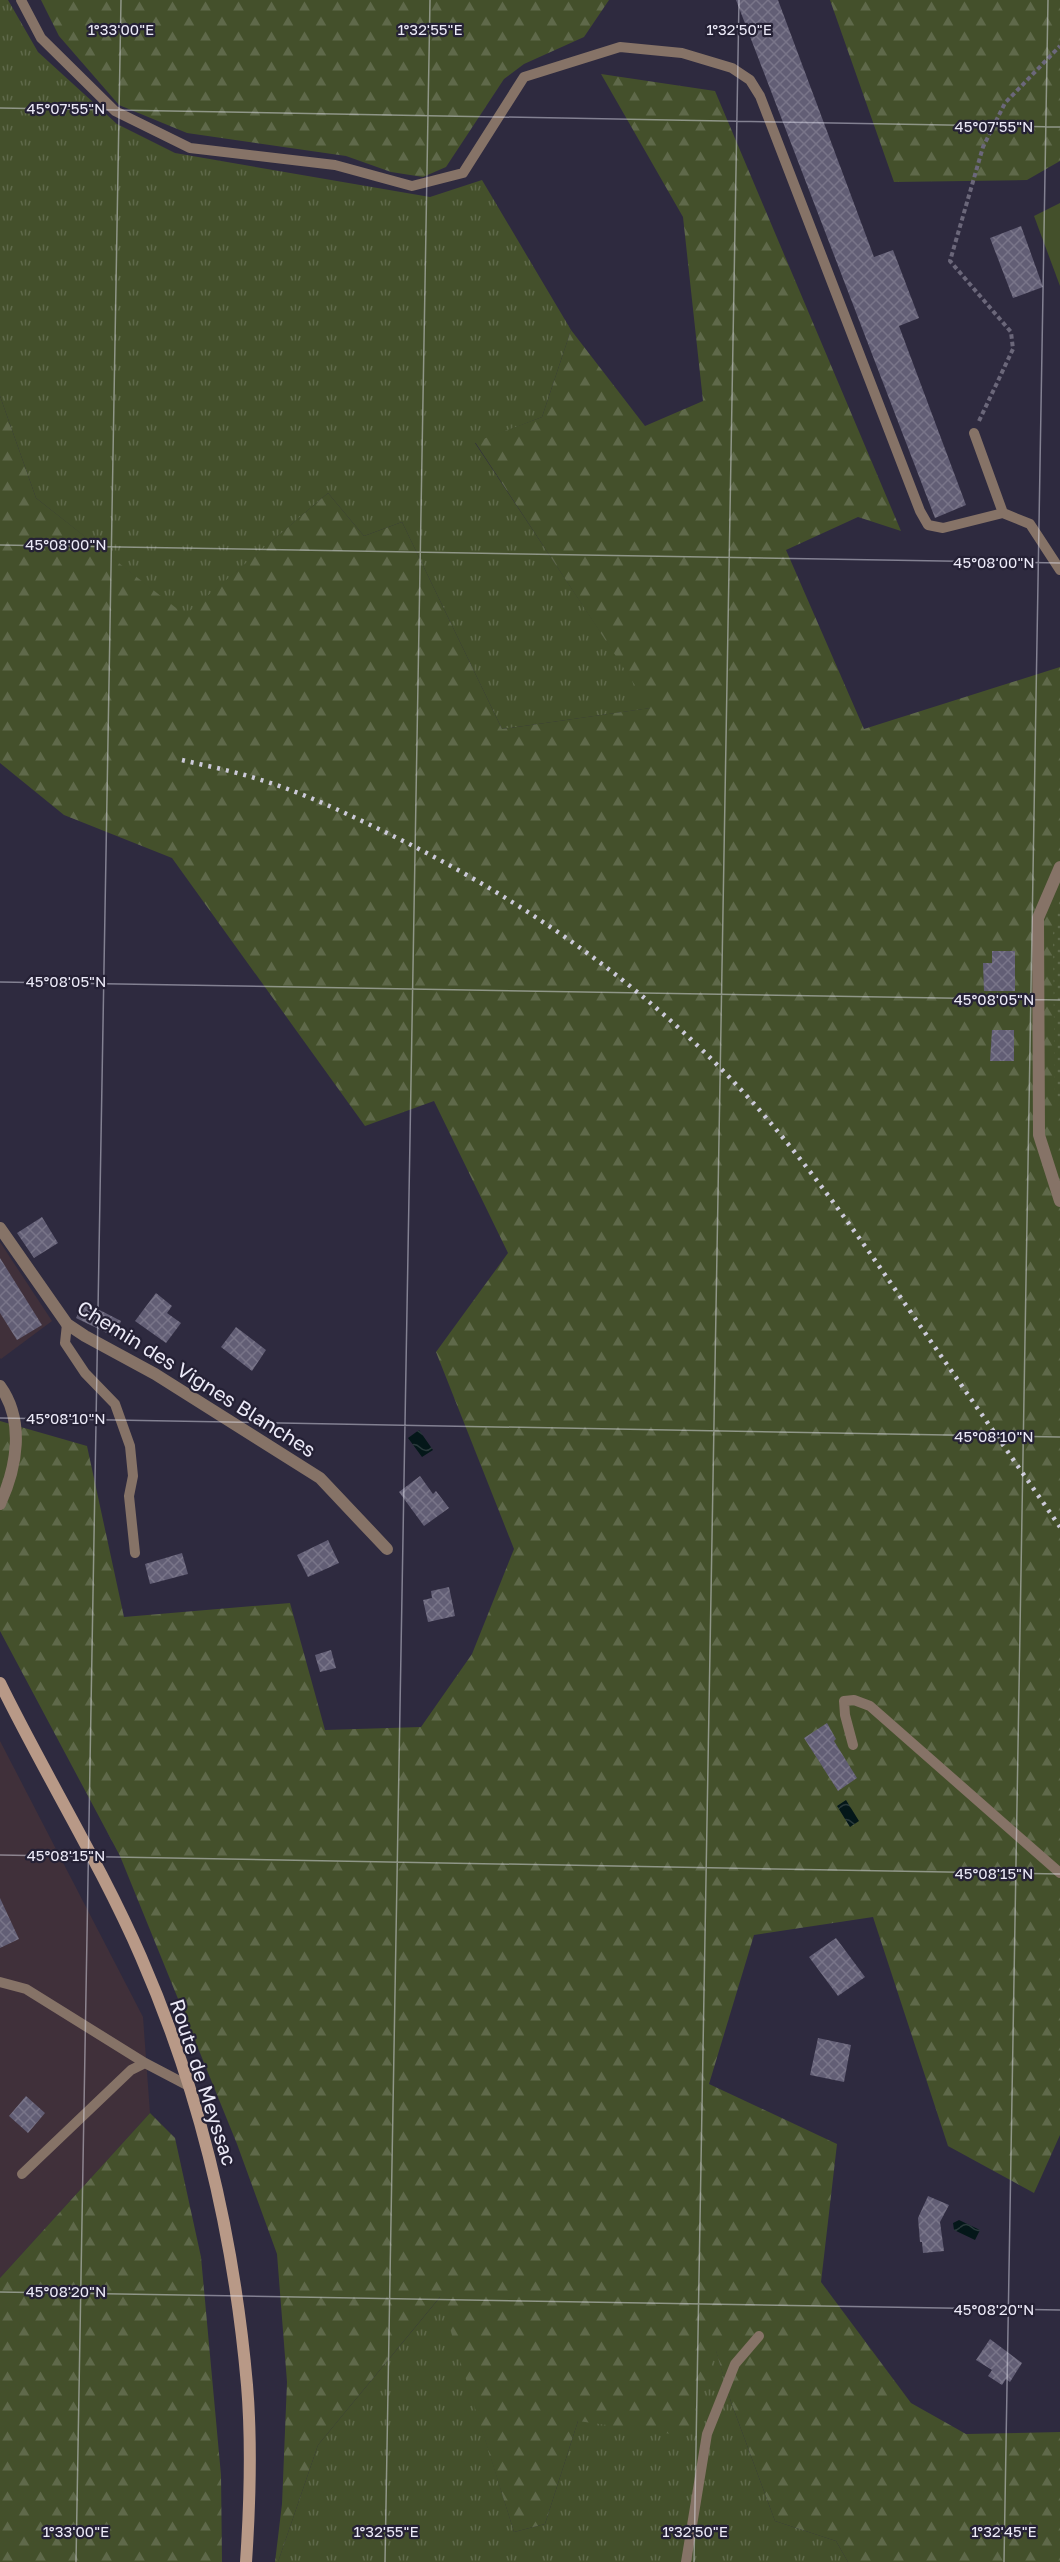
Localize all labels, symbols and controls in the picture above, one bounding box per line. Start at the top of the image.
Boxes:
text: 1°33'00"E [88,20,154,38]
text: 1°32'55"E [397,20,463,38]
text: 1°32'50"E [706,20,772,38]
text: 45°07'55"N [27,99,105,117]
text: 45°07'55"N [955,117,1033,135]
text: 45°08'00"N [25,535,107,553]
text: 45°08'00"N [953,553,1035,571]
text: 45°08'05"N [26,972,106,990]
text: 45°08'05"N [954,990,1034,1008]
street label: Chemin des Vignes Blanches [73,1294,321,1462]
text: 45°08'10"N [26,1409,106,1427]
text: 45°08'10"N [954,1427,1034,1445]
text: 45°08'15"N [27,1846,105,1864]
text: 45°08'15"N [955,1864,1033,1882]
street label: Route de Meyssac [166,1996,242,2169]
text: 45°08'20"N [26,2282,106,2300]
text: 45°08'20"N [954,2300,1034,2318]
text: 1°33'00"E [43,2522,109,2540]
text: 1°32'55"E [353,2522,419,2540]
text: 1°32'50"E [662,2522,728,2540]
text: 1°32'45"E [971,2522,1037,2540]

